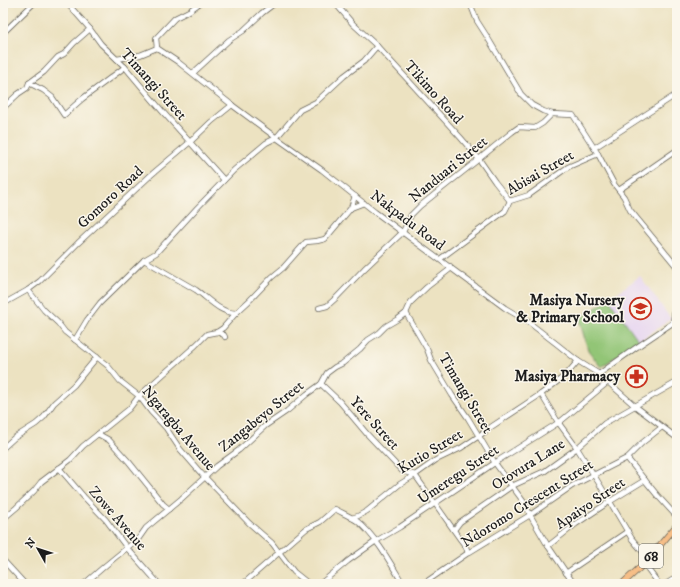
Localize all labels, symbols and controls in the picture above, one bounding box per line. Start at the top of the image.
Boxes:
street label: Timangi Street [116,44,191,124]
street label: Tikimo Road [400,57,468,129]
street label: Nanduari Street [405,132,491,207]
street label: Abisai Street [503,146,577,199]
street label: Gomoro Road [73,162,148,233]
street label: Nakpadu Road [367,186,449,255]
place label: Masiya Nursery & Primary School [516,291,625,327]
school or university icon: Masiya Nursery & Primary School [627,296,653,322]
street label: Timangi Street [434,350,497,437]
pharmacy icon: Masiya Pharmacy [623,363,649,389]
place label: Masiya Pharmacy [515,367,621,386]
street label: Zangabeyo Street [215,376,308,456]
street label: Ngaragba Avenue [138,382,220,475]
street label: Yere Street [346,393,404,454]
street label: Kutio Street [394,425,466,478]
street label: Otovura Lane [488,434,568,494]
street label: Umeregu Street [414,440,503,509]
street label: Ndoromo Crescent Street [458,455,597,552]
street label: Apaiyo Street [552,473,629,534]
street label: Zowe Avenue [84,482,151,554]
north arrow [18,529,58,569]
text: N [23,535,39,551]
road number: 68 [639,544,663,568]

